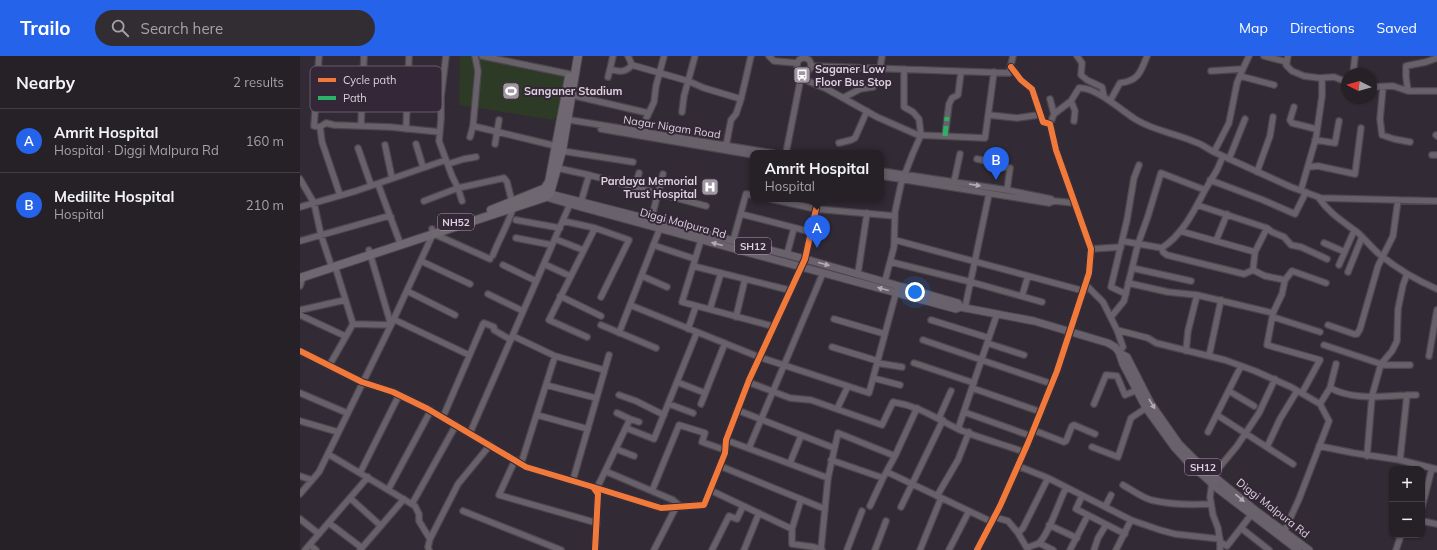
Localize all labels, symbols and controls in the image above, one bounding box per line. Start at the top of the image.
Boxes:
search box [95,10,375,46]
text: Trailo [20,16,71,40]
icon: search [109,17,131,39]
text: Search here [141,19,223,38]
text: Map [1239,19,1268,37]
text: Directions [1290,19,1355,37]
text: Saved [1377,19,1417,37]
place label: Saganer Low Floor Bus Stop [815,62,892,89]
bus stop icon: Saganer Low Floor Bus Stop [792,65,812,85]
legend [310,66,442,112]
north arrow [1341,68,1377,104]
text: Nearby [16,72,75,93]
text: Cycle path [343,73,396,87]
text: 2 results [233,74,284,90]
sports icon: Sanganer Stadium [501,81,521,101]
place label: Sanganer Stadium [524,84,622,98]
text: Path [343,91,367,105]
street label: Nagar Nigam Road [622,112,722,142]
text: Amrit Hospital [54,123,158,142]
text: A [24,133,34,149]
text: 160 m [246,133,284,149]
text: Hospital · Diggi Malpura Rd [54,142,219,158]
pin: B [983,147,1009,180]
popup [750,150,884,202]
text: Amrit Hospital [765,159,869,178]
place label: Pardaya Memorial Trust Hospital [601,174,697,201]
hospital icon: Pardaya Memorial Trust Hospital [700,177,720,197]
text: Hospital [765,178,815,194]
one-way arrow [969,182,981,188]
text: Medilite Hospital [54,187,174,206]
text: B [25,197,33,213]
text: 210 m [246,197,284,213]
street label: Diggi Malpura Rd [638,205,728,241]
text: Hospital [54,206,104,222]
road number: NH52 [438,214,474,230]
pin: A [804,215,830,248]
road number: SH12 [735,238,771,254]
one-way arrow [710,241,722,247]
one-way arrow [819,261,831,267]
your location [905,282,925,302]
one-way arrow [876,286,888,292]
one-way arrow [1148,398,1155,410]
road number: SH12 [1185,459,1221,475]
map controls [1389,466,1425,538]
button: + [1389,466,1425,502]
street label: Diggi Malpura Rd [1234,475,1312,541]
one-way arrow [1234,493,1245,502]
button: − [1389,502,1425,538]

